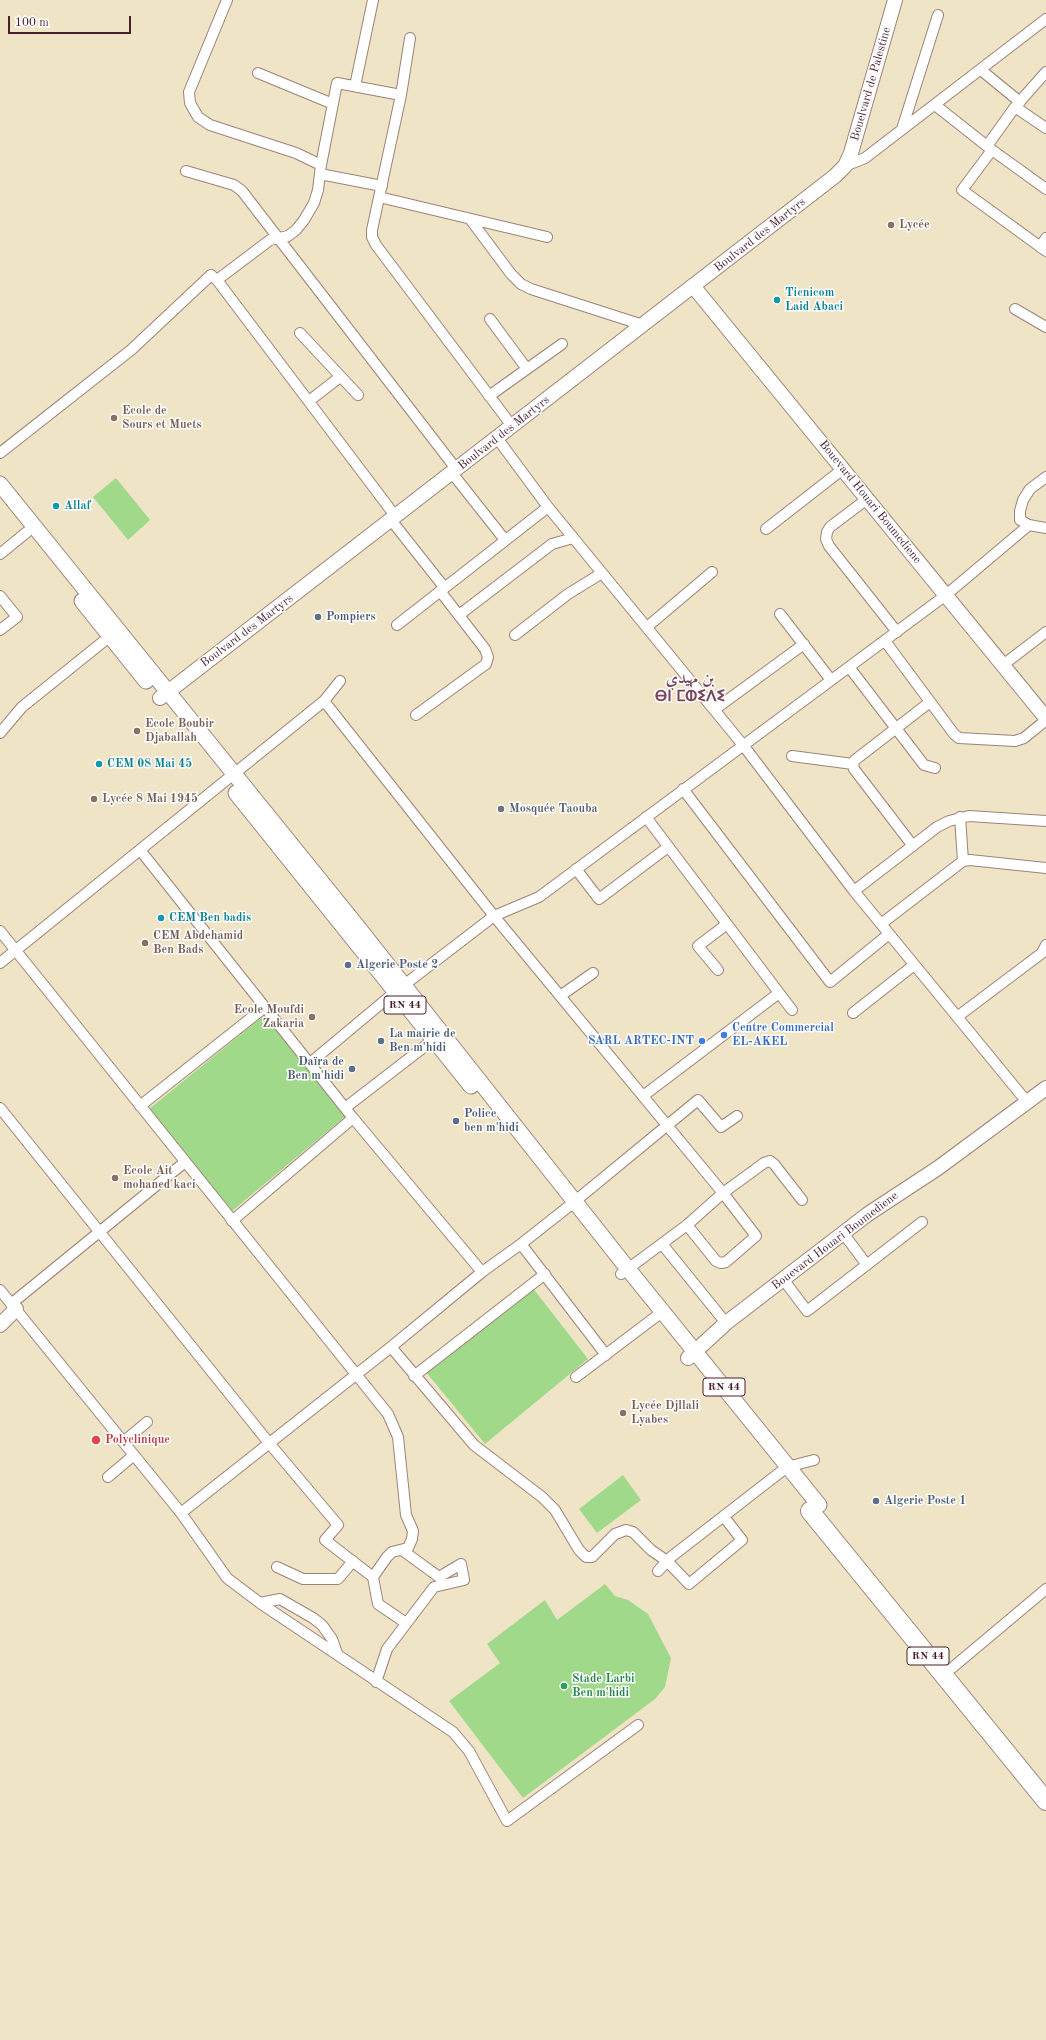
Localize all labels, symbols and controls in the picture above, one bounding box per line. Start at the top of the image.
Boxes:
scale bar [10,8,133,34]
text: 100 m [15,17,49,29]
street label: Bouelvard de Palestine [848,25,894,143]
street label: Boulvard des Martyrs [711,195,809,275]
place label: Lycée [899,218,930,232]
marker: Lycée [886,220,896,230]
place label: Ticnicom Laid Abaci [785,286,843,314]
marker: Ticnicom Laid Abaci [772,295,782,305]
street label: Boulvard des Martyrs [455,393,553,473]
place label: Ecole de Sours et Muets [122,404,202,432]
marker: Ecole de Sours et Muets [109,413,119,423]
street label: Bouevard Houari Boumediene [816,437,924,567]
place label: Allaf [64,499,91,513]
marker: Allaf [51,501,61,511]
street label: Boulvard des Martyrs [198,591,296,671]
place label: Pompiers [326,610,376,624]
marker: Pompiers [313,612,323,622]
district label: بن مهيدي ⴱⵏ ⵎⵀⵉⴷⵉ [655,669,725,707]
place label: Ecole Boubir Djaballah [145,717,214,745]
marker: Ecole Boubir Djaballah [132,726,142,736]
place label: CEM 08 Mai 45 [107,757,192,771]
marker: CEM 08 Mai 45 [94,759,104,769]
place label: Lycée 8 Mai 1945 [102,792,198,806]
marker: Lycée 8 Mai 1945 [89,794,99,804]
place label: Mosquée Taouba [509,802,598,816]
marker: Mosquée Taouba [496,804,506,814]
place label: CEM Ben badis [169,911,251,925]
marker: CEM Ben badis [156,913,166,923]
place label: CEM Abdehamid Ben Bads [153,929,243,957]
marker: CEM Abdehamid Ben Bads [140,938,150,948]
place label: Algerie Poste 2 [356,958,438,972]
marker: Algerie Poste 2 [343,960,353,970]
road number: RN 44 [384,996,426,1014]
place label: Ecole Moufdi Zakaria [234,1003,304,1031]
marker: Ecole Moufdi Zakaria [307,1012,317,1022]
place label: Centre Commercial EL-AKEL [732,1021,834,1049]
place label: La mairie de Ben m'hidi [389,1027,456,1055]
marker: Centre Commercial EL-AKEL [719,1030,729,1040]
place label: SARL ARTEC-INT [588,1034,694,1048]
marker: La mairie de Ben m'hidi [376,1036,386,1046]
marker: SARL ARTEC-INT [697,1036,707,1046]
place label: Daïra de Ben m'hidi [287,1055,344,1083]
marker: Daïra de Ben m'hidi [347,1064,357,1074]
place label: Police ben m'hidi [464,1107,519,1135]
marker: Police ben m'hidi [451,1116,461,1126]
place label: Ecole Ait mohaned kaci [123,1164,196,1192]
marker: Ecole Ait mohaned kaci [110,1173,120,1183]
street label: Bouevard Houari Boumediene [769,1189,901,1293]
road number: RN 44 [703,1378,745,1396]
place label: Lycée Djllali Lyabes [631,1399,699,1427]
marker: Lycée Djllali Lyabes [618,1408,628,1418]
place label: Polyclinique [105,1433,170,1447]
marker: Polyclinique [90,1434,102,1446]
place label: Algerie Poste 1 [884,1494,966,1508]
marker: Algerie Poste 1 [871,1496,881,1506]
road number: RN 44 [907,1647,949,1665]
place label: Stade Larbi Ben m'hidi [572,1672,635,1700]
marker: Stade Larbi Ben m'hidi [559,1681,569,1691]

